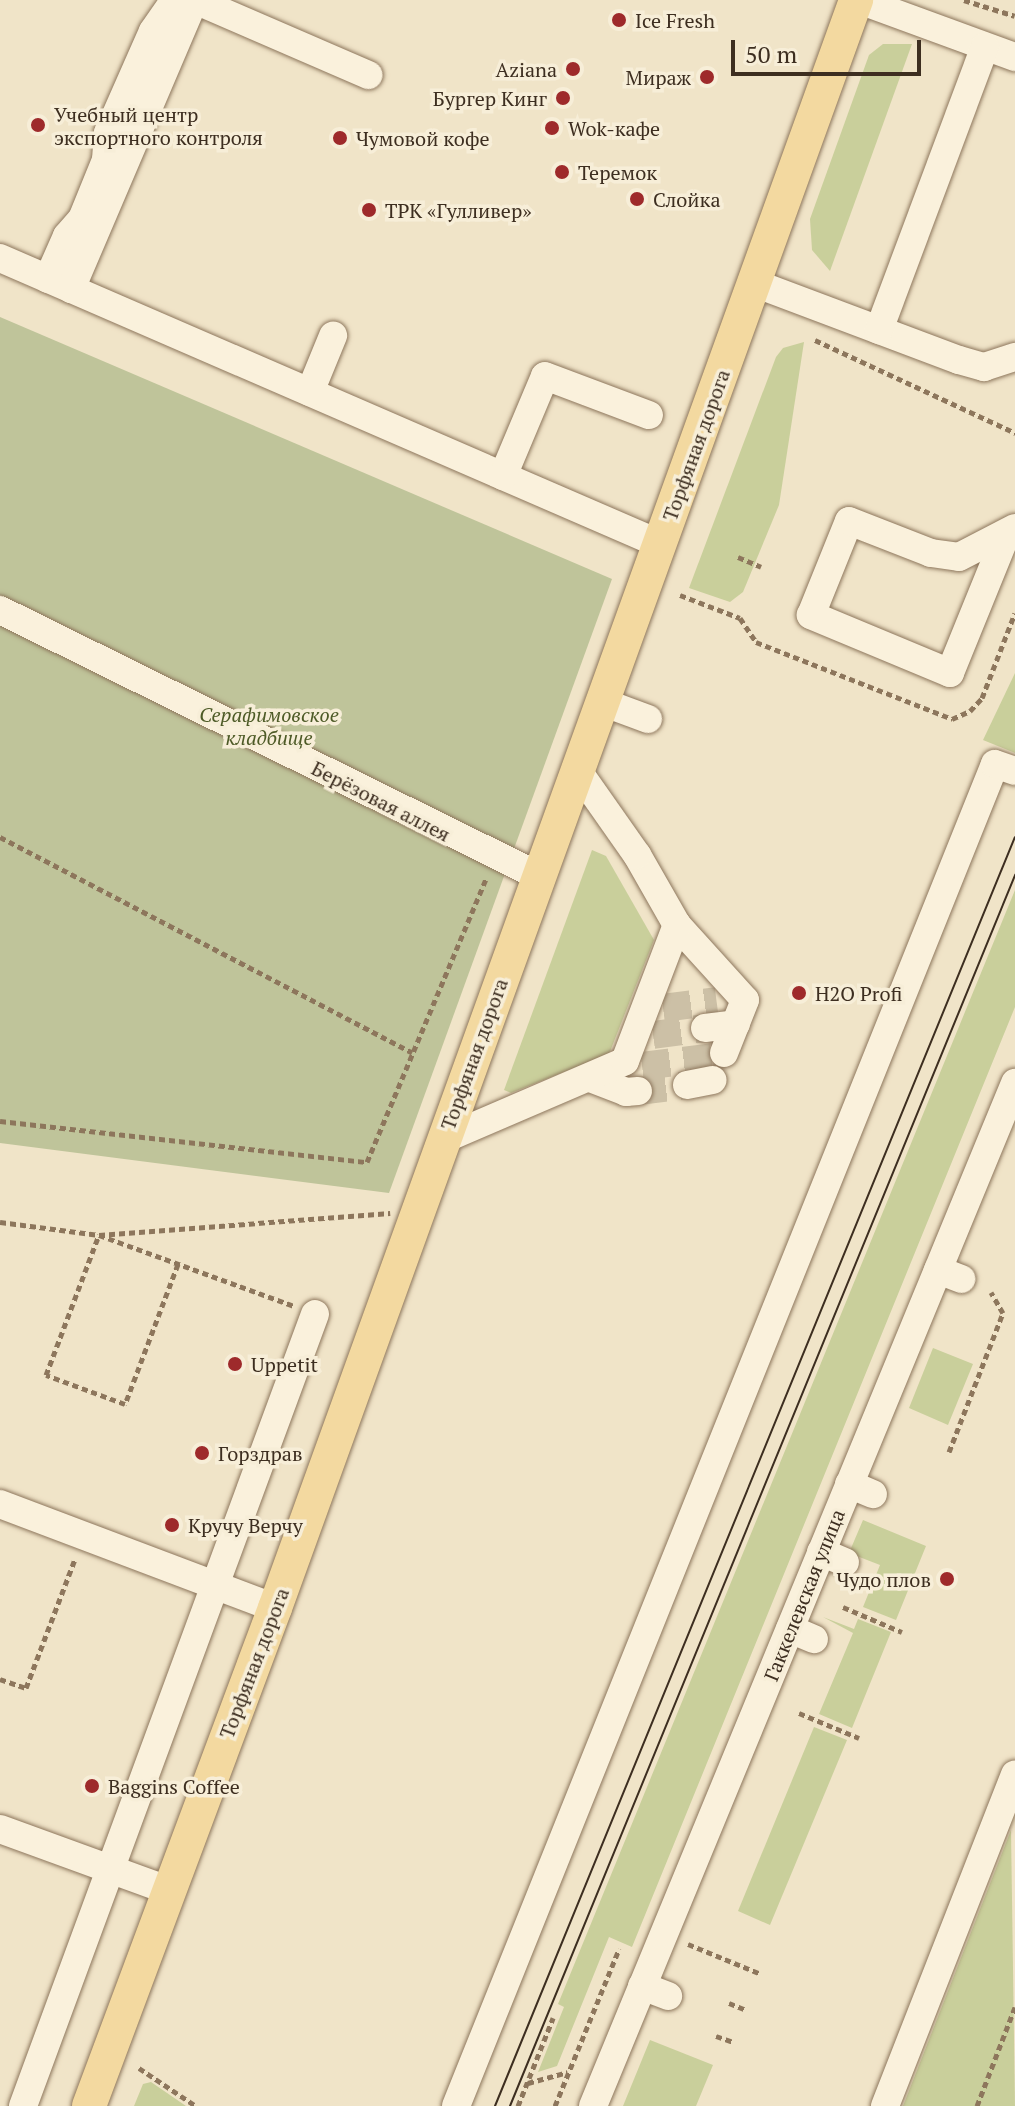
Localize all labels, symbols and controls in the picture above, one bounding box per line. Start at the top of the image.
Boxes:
place label: Ice Fresh [635,8,715,32]
marker: Ice Fresh [610,11,628,29]
scale bar [735,24,925,74]
text: 50 m [745,38,797,70]
place label: Aziana [495,57,557,81]
marker: Aziana [564,60,582,78]
place label: Мираж [626,65,691,89]
marker: Мираж [698,68,716,86]
place label: Бургер Кинг [433,86,547,110]
marker: Бургер Кинг [554,89,572,107]
place label: Учебный центр экспортного контроля [54,102,263,149]
marker: Учебный центр экспортного контроля [29,116,47,134]
place label: Wok-кафе [568,116,660,140]
marker: Wok-кафе [543,119,561,137]
place label: Чумовой кофе [356,126,489,150]
marker: Чумовой кофе [331,129,349,147]
place label: Теремок [578,160,657,184]
marker: Теремок [553,163,571,181]
place label: Слойка [653,187,720,211]
marker: Слойка [628,190,646,208]
place label: ТРК «Гулливер» [385,198,532,222]
marker: ТРК «Гулливер» [360,201,378,219]
street label: Торфяная дорога [657,366,735,524]
park label: Серафимовское кладбище [199,703,339,750]
street label: Берёзовая аллея [308,756,454,846]
street label: Торфяная дорога [435,975,513,1133]
place label: H2O Profi [815,981,903,1005]
marker: H2O Profi [790,984,808,1002]
place label: Uppetit [251,1352,318,1376]
marker: Uppetit [226,1355,244,1373]
place label: Горздрав [218,1441,302,1465]
marker: Горздрав [193,1444,211,1462]
street label: Гаккелевская улица [759,1506,849,1684]
place label: Кручу Верчу [188,1513,303,1537]
marker: Кручу Верчу [163,1516,181,1534]
place label: Чудо плов [837,1567,931,1591]
marker: Чудо плов [938,1570,956,1588]
street label: Торфяная дорога [214,1584,294,1742]
place label: Baggins Coffee [108,1774,240,1798]
marker: Baggins Coffee [83,1777,101,1795]

